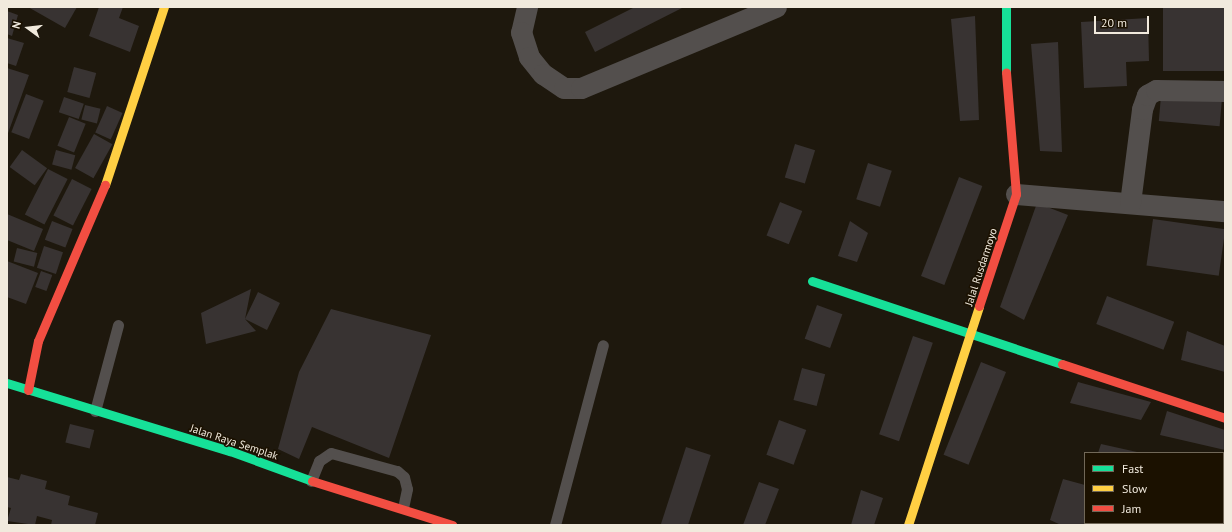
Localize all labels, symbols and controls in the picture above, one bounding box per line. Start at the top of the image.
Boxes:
north arrow [8,8,48,48]
scale bar [1096,8,1151,34]
text: 20 m [1101,15,1127,30]
text: N [9,20,24,30]
street label: Jalal Rusdarmoyo [962,226,1000,308]
street label: Jalan Raya Semplak [188,422,280,462]
legend [1084,452,1224,524]
text: Fast [1122,461,1143,476]
text: Slow [1122,481,1147,496]
text: Jam [1122,501,1141,516]

